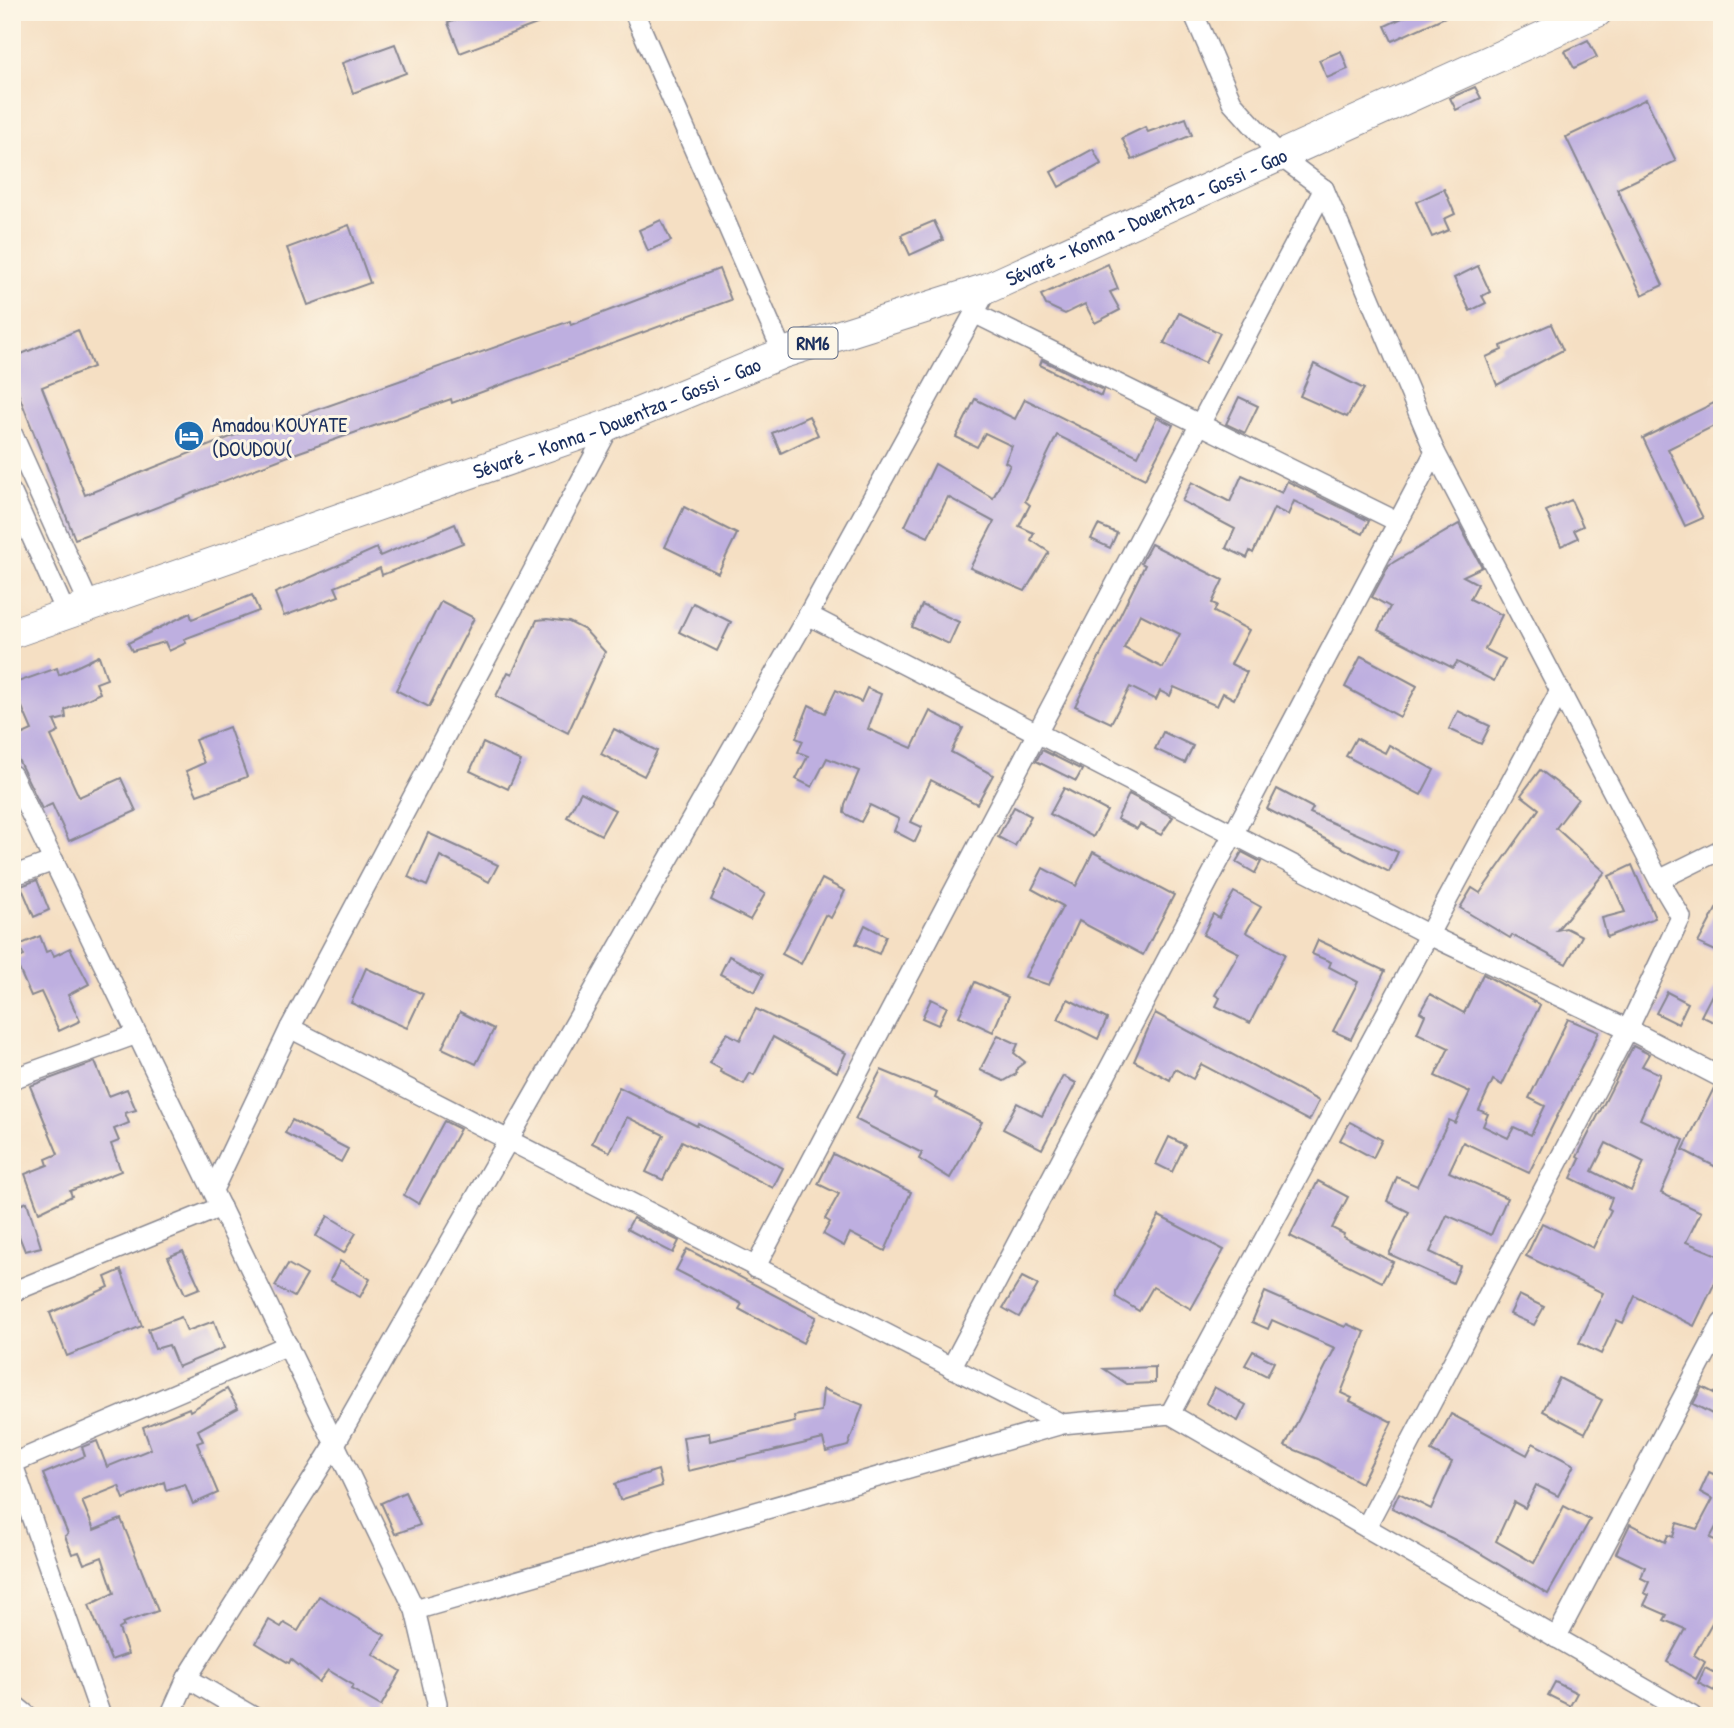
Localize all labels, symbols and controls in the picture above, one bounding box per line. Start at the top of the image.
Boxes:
street label: Sévaré - Konna - Douentza - Gossi - Gao [1001,140,1291,293]
road number: RN16 [788,328,838,358]
street label: Sévaré - Konna - Douentza - Gossi - Gao [469,349,765,486]
place label: Amadou KOUYATE (DOUDOU( [212,410,348,463]
hotel icon: Amadou KOUYATE (DOUDOU( [172,419,206,453]

